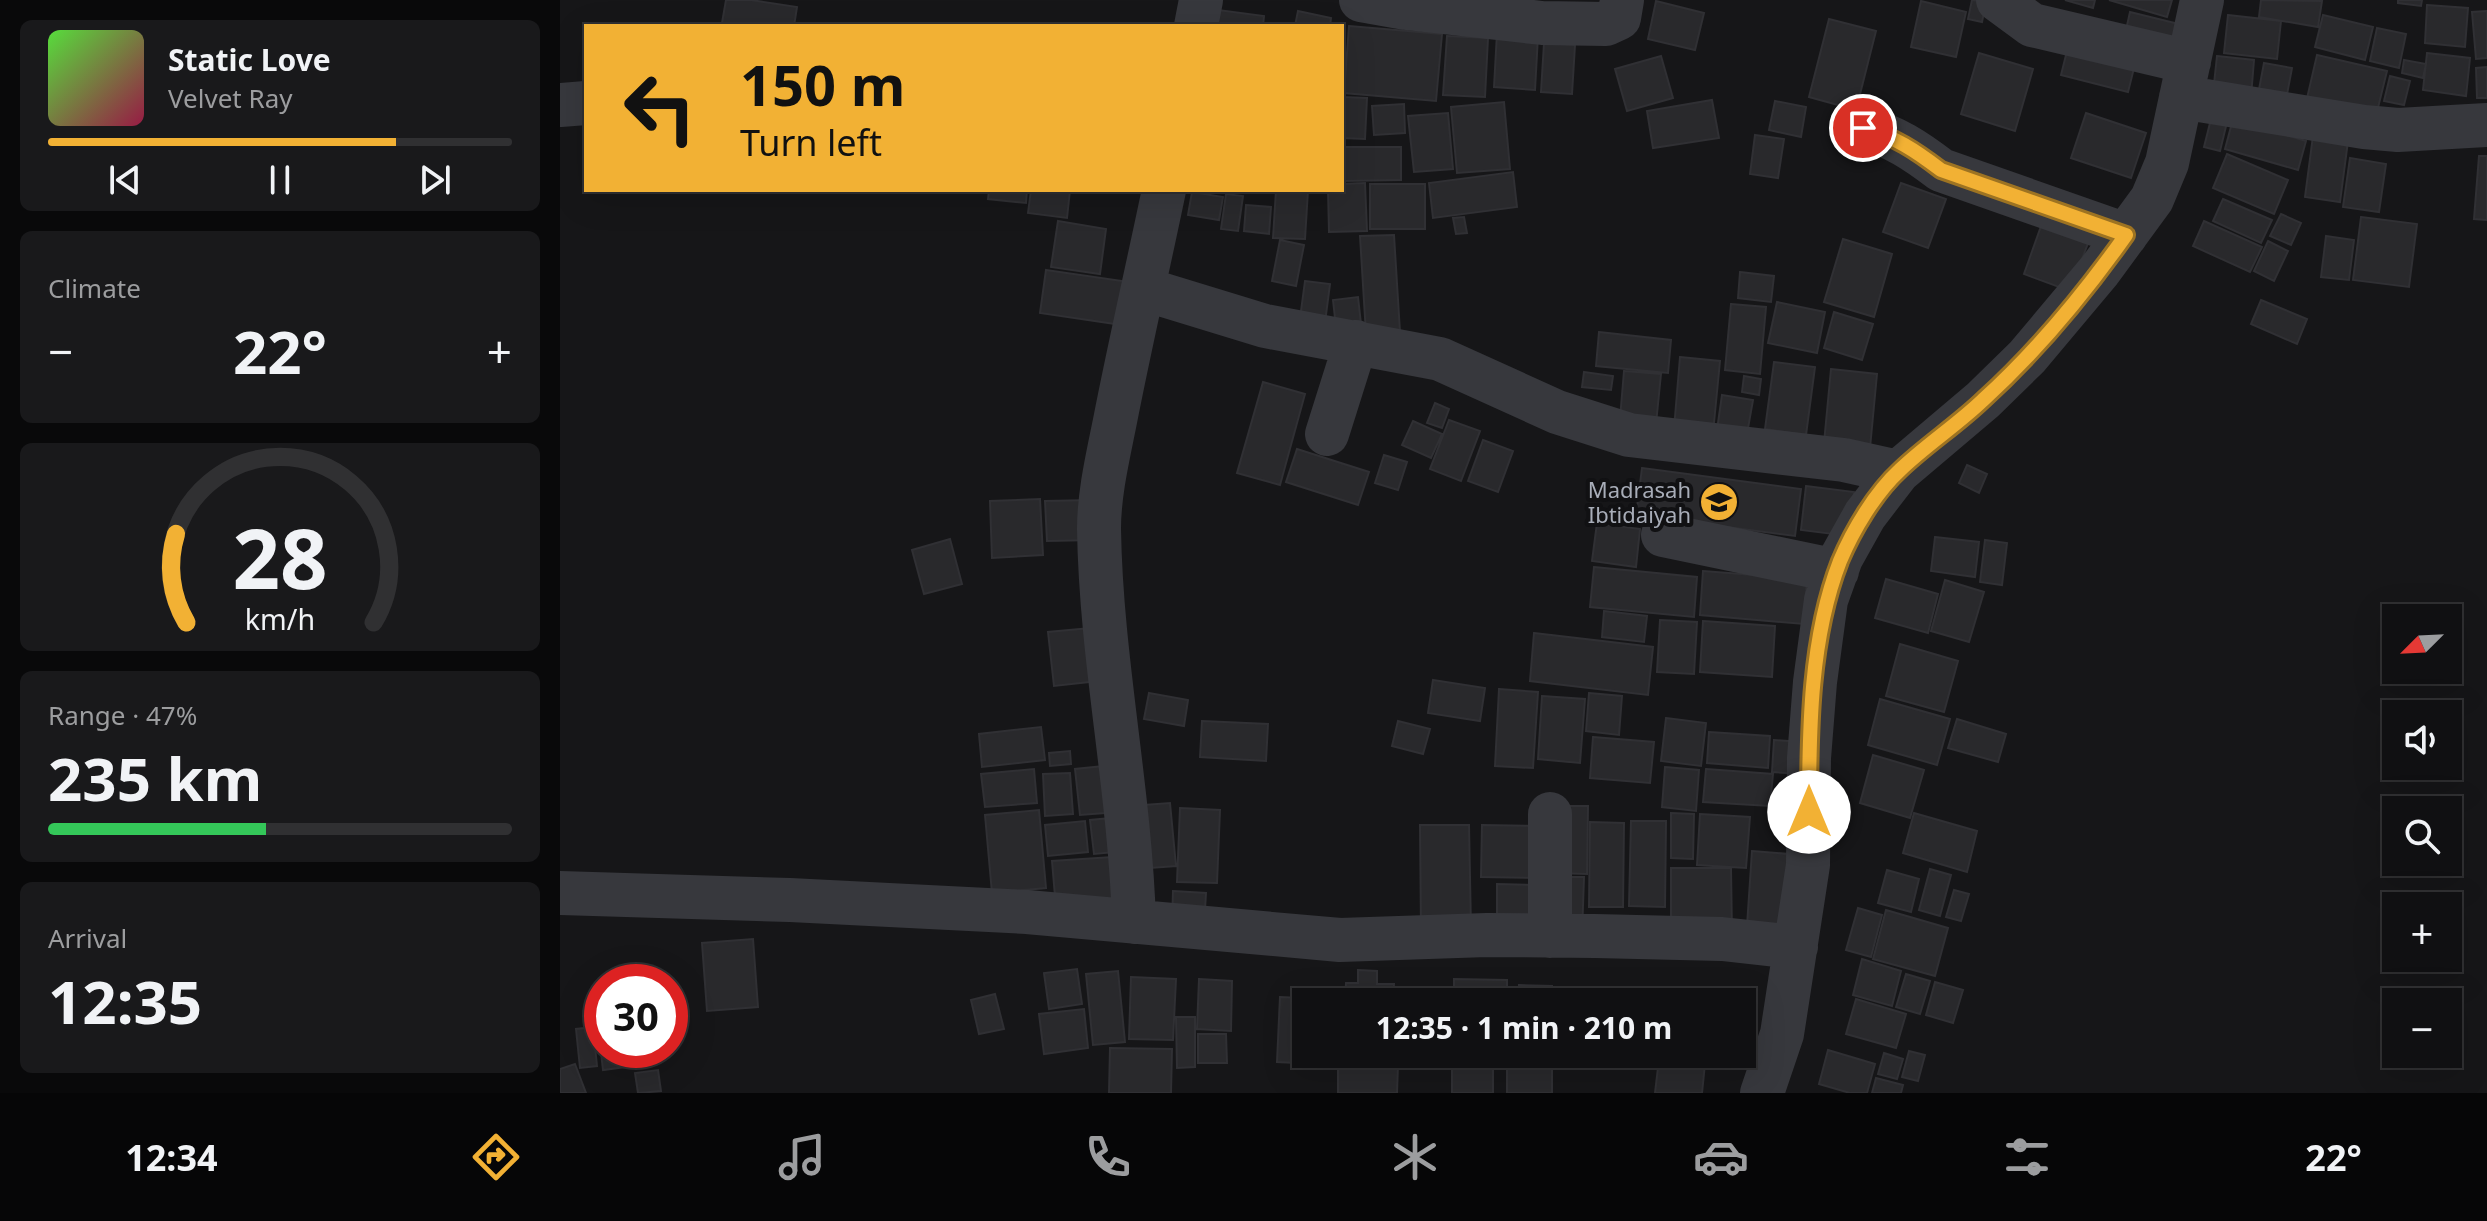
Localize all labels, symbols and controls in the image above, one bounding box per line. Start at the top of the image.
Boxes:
text: Static Love [168,39,331,80]
text: 150 m [740,46,905,122]
icon: left [608,56,712,160]
text: Velvet Ray [168,80,293,116]
pin [1829,94,1897,162]
icon: arrive [1841,106,1885,150]
text: Turn left [740,118,882,167]
icon: previous [103,158,147,202]
icon: pause [258,158,302,202]
icon: next [413,158,457,202]
text: Climate [48,270,141,306]
text: 22° [233,310,327,392]
text: − [48,321,73,381]
text: + [487,321,512,381]
place label: Madrasah Ibtidaiyah [1588,474,1691,529]
school or university icon: Madrasah Ibtidaiyah [1698,481,1740,523]
text: 28 [232,499,328,612]
text: km/h [245,599,315,638]
north arrow [2382,604,2462,684]
map controls [2382,604,2462,1068]
text: Range · 47% [48,697,197,733]
button: sound [2382,700,2462,780]
text: 235 km [48,737,262,819]
position arrow [1767,770,1851,854]
button: search [2382,796,2462,876]
button: + [2382,892,2462,972]
text: Arrival [48,920,127,956]
text: 12:35 [48,960,202,1042]
speed limit sign: 30 [584,964,688,1068]
button: − [2382,988,2462,1068]
text: 12:35 · 1 min · 210 m [1376,1007,1672,1048]
icon: directions [468,1129,524,1185]
icon: music [774,1129,830,1185]
icon: phone [1080,1129,1136,1185]
icon: climate [1387,1129,1443,1185]
icon: car [1693,1129,1749,1185]
icon: filters [1999,1129,2055,1185]
text: 12:34 [125,1133,218,1182]
text: 22° [2305,1133,2362,1182]

